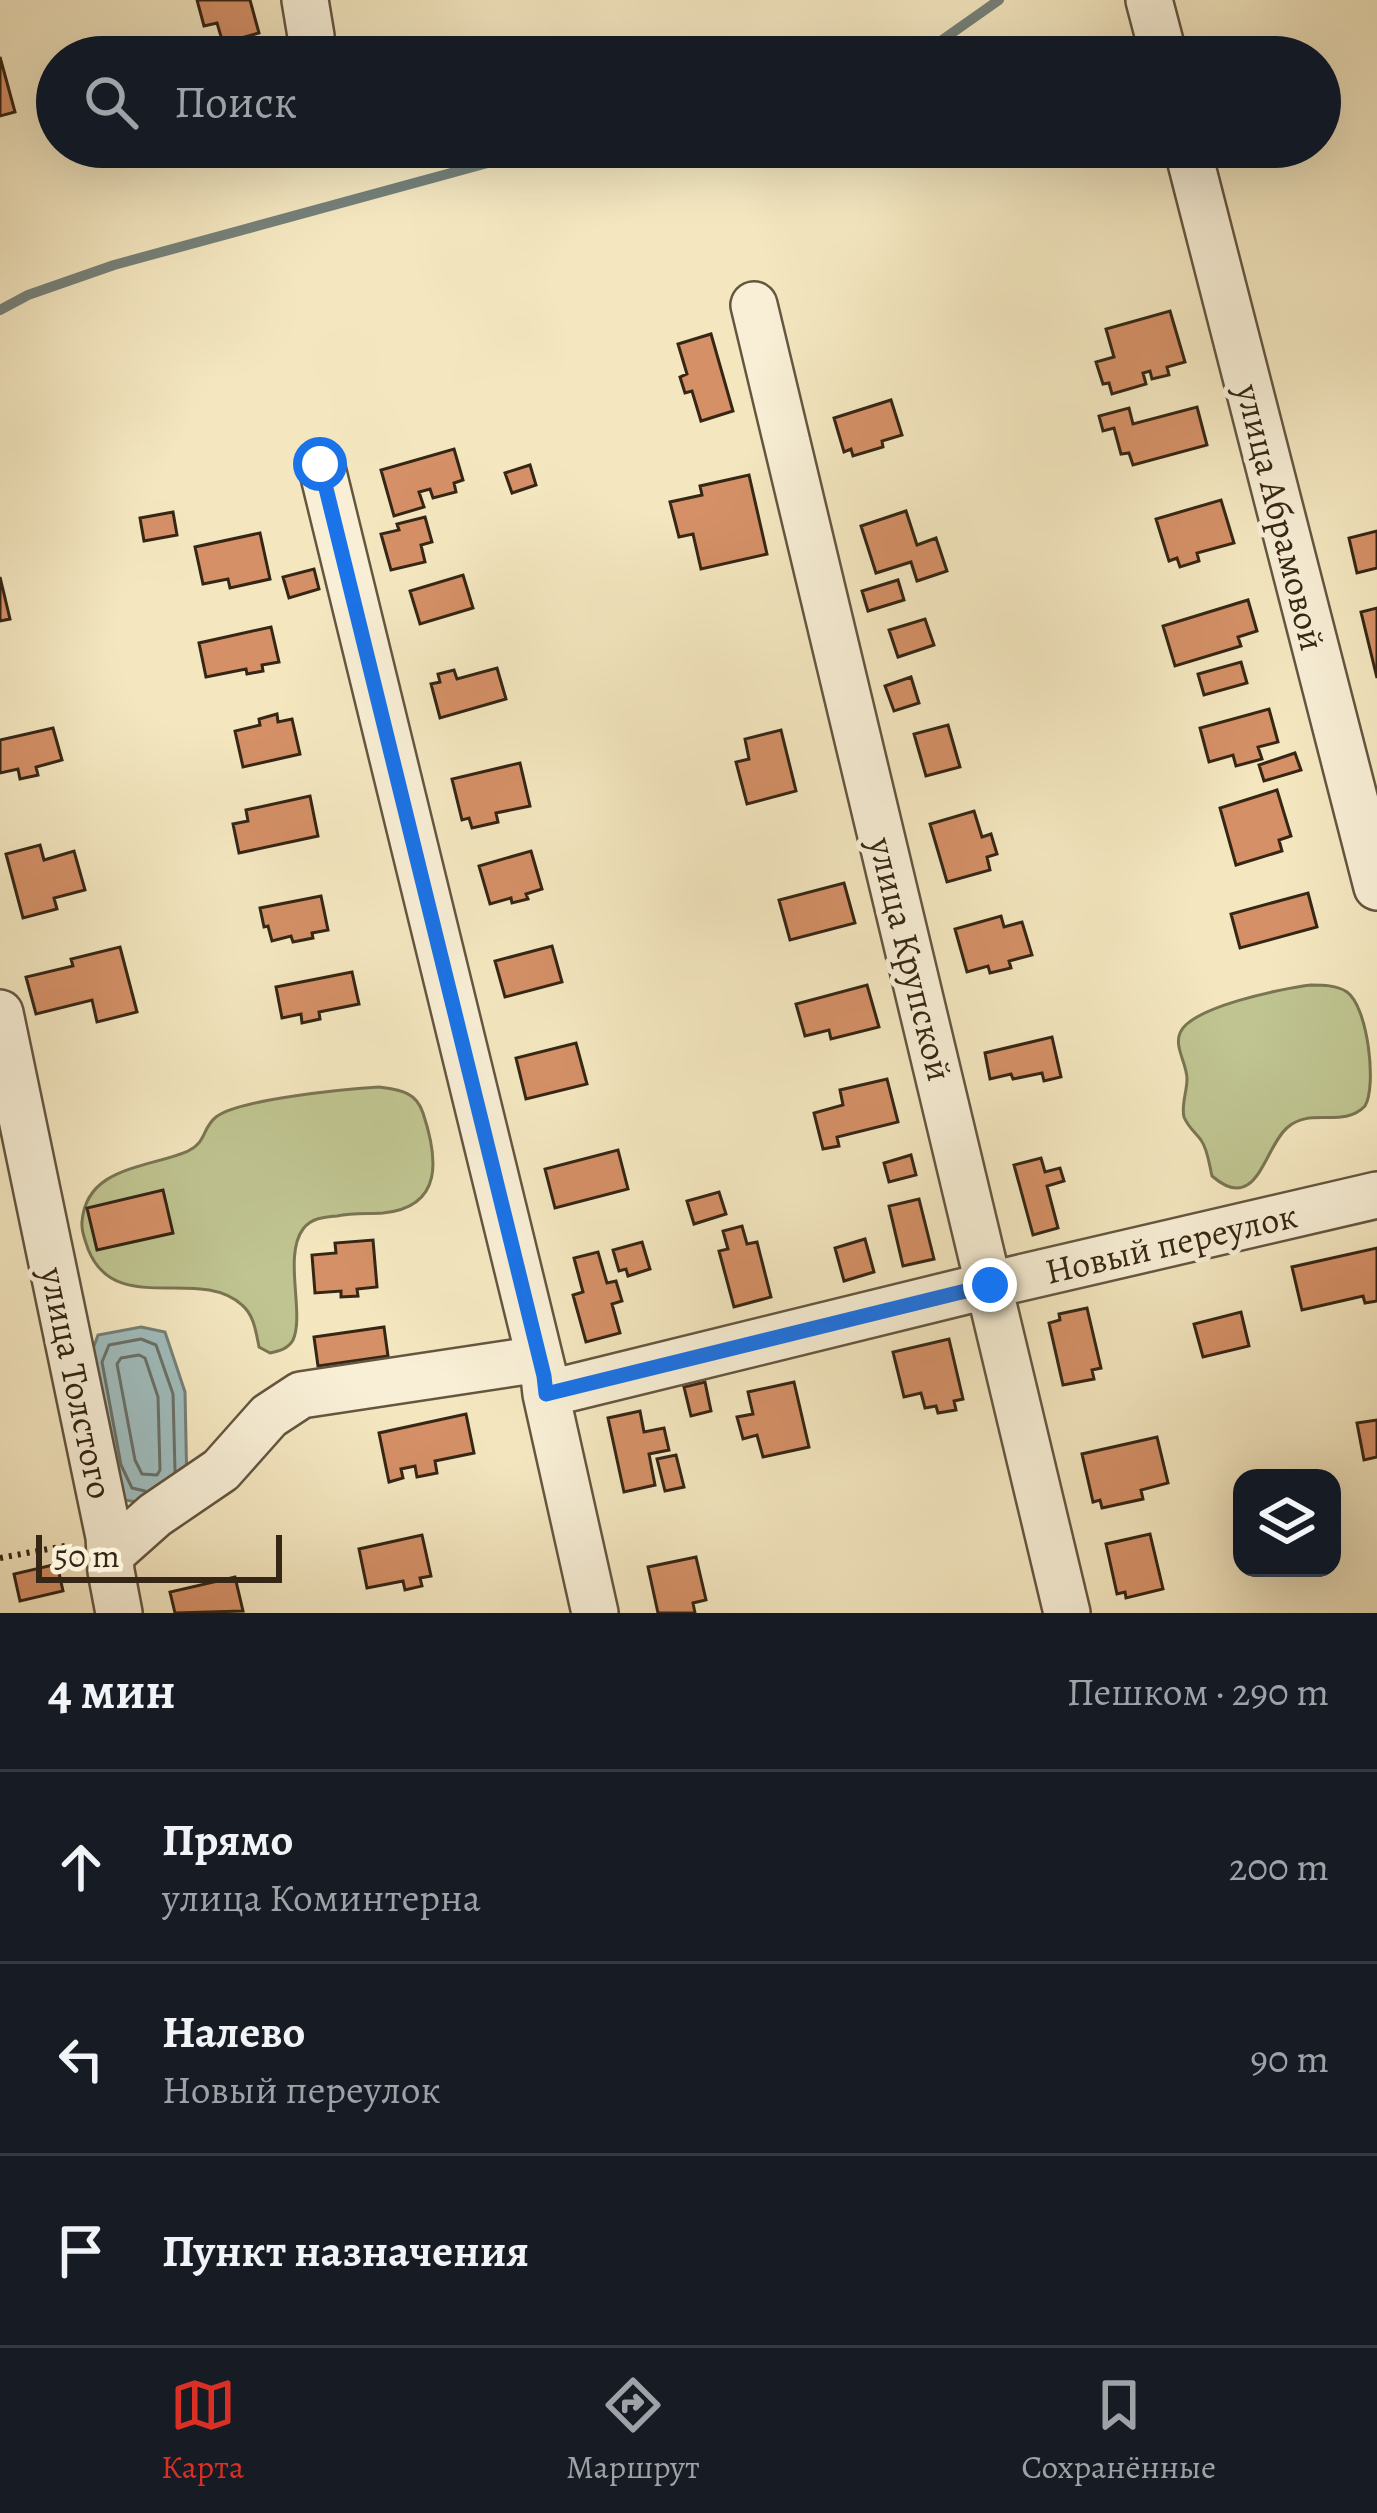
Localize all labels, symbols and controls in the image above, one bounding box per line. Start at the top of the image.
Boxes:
search box [36,36,1341,168]
icon: search [78,69,144,135]
text: Поиск [174,71,297,133]
street label: улица Абрамовой [1224,378,1338,655]
route start [293,437,347,491]
street label: улица Крупской [857,831,965,1086]
street label: Новый переулок [1040,1190,1302,1296]
route end [963,1258,1017,1312]
street label: улица Толстого [28,1262,125,1503]
map controls [1233,1469,1341,1577]
button: layers [1233,1469,1341,1577]
scale bar [36,1529,282,1582]
text: 50 m [54,1533,120,1578]
text: 4 мин [48,1656,176,1726]
text: Пешком · 290 m [1067,1665,1329,1718]
text: Прямо [162,1809,293,1871]
icon: ahead [48,1834,114,1900]
text: 200 m [1229,1840,1329,1893]
text: улица Коминтерна [162,1871,481,1924]
text: Налево [162,2001,305,2063]
icon: left [48,2026,114,2092]
text: 90 m [1250,2032,1329,2085]
text: Новый переулок [162,2063,441,2116]
icon: arrive [48,2218,114,2284]
text: Пункт назначения [162,2220,529,2282]
tab: Карта [161,2372,244,2489]
tab: Маршрут [566,2372,700,2489]
tab: Сохранённые [1021,2372,1216,2489]

